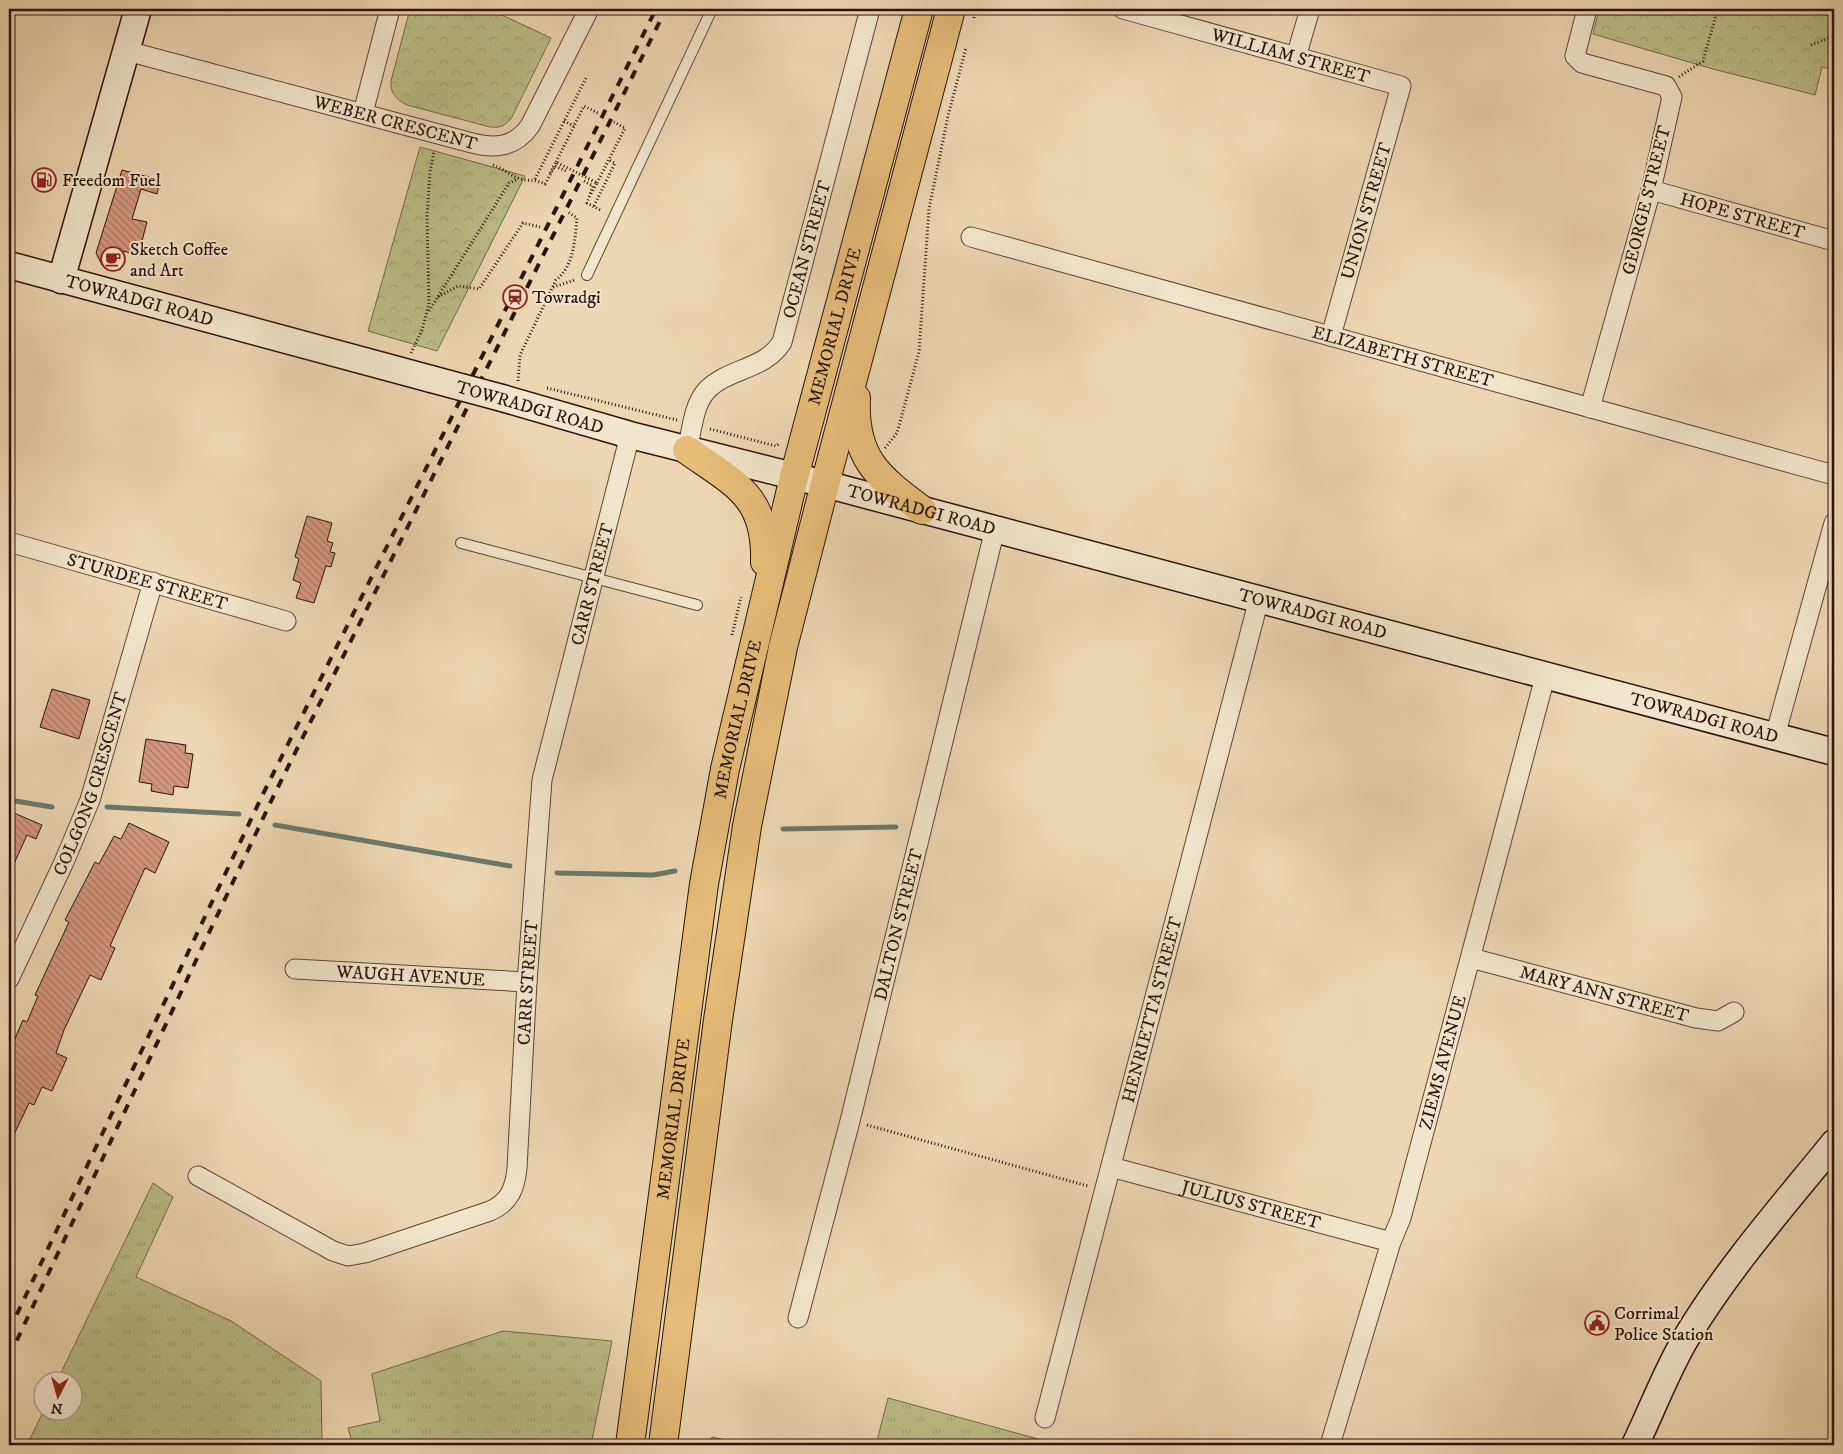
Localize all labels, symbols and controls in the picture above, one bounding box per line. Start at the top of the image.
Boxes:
street label: WILLIAM STREET [1208,24,1372,89]
street label: WEBER CRESCENT [310,91,480,156]
street label: GEORGE STREET [1618,123,1676,277]
street label: UNION STREET [1337,140,1397,282]
fuel station icon: Freedom Fuel [31,167,57,193]
place label: Freedom Fuel [62,170,162,192]
street label: OCEAN STREET [779,178,836,321]
street label: HOPE STREET [1677,189,1808,244]
place label: Sketch Coffee and Art [130,239,228,282]
street label: MEMORIAL DRIVE [804,245,867,408]
cafe icon: Sketch Coffee and Art [100,246,126,272]
street label: TOWRADGI ROAD [62,271,216,332]
station icon: Towradgi [502,284,528,310]
place label: Towradgi [532,287,601,309]
street label: ELIZABETH STREET [1309,322,1496,393]
street label: TOWRADGI ROAD [453,376,606,440]
street label: TOWRADGI ROAD [844,480,998,541]
street label: CARR STREET [567,521,619,648]
street label: STURDEE STREET [64,549,230,616]
street label: TOWRADGI ROAD [1236,584,1389,645]
street label: MEMORIAL DRIVE [710,637,767,801]
street label: TOWRADGI ROAD [1627,688,1781,749]
street label: COLGONG CRESCENT [49,689,133,880]
street label: DALTON STREET [870,846,928,1003]
street label: HENRIETTA STREET [1118,914,1188,1105]
street label: CARR STREET [514,919,544,1046]
street label: WAUGH AVENUE [335,961,486,992]
street label: MARY ANN STREET [1517,961,1691,1028]
street label: ZIEMS AVENUE [1415,993,1472,1132]
street label: MEMORIAL DRIVE [652,1037,696,1201]
street label: JULIUS STREET [1177,1176,1323,1235]
place label: Corrimal Police Station [1614,1303,1714,1346]
public building icon: Corrimal Police Station [1584,1310,1610,1336]
north arrow [32,1372,82,1422]
text: N [50,1398,63,1417]

